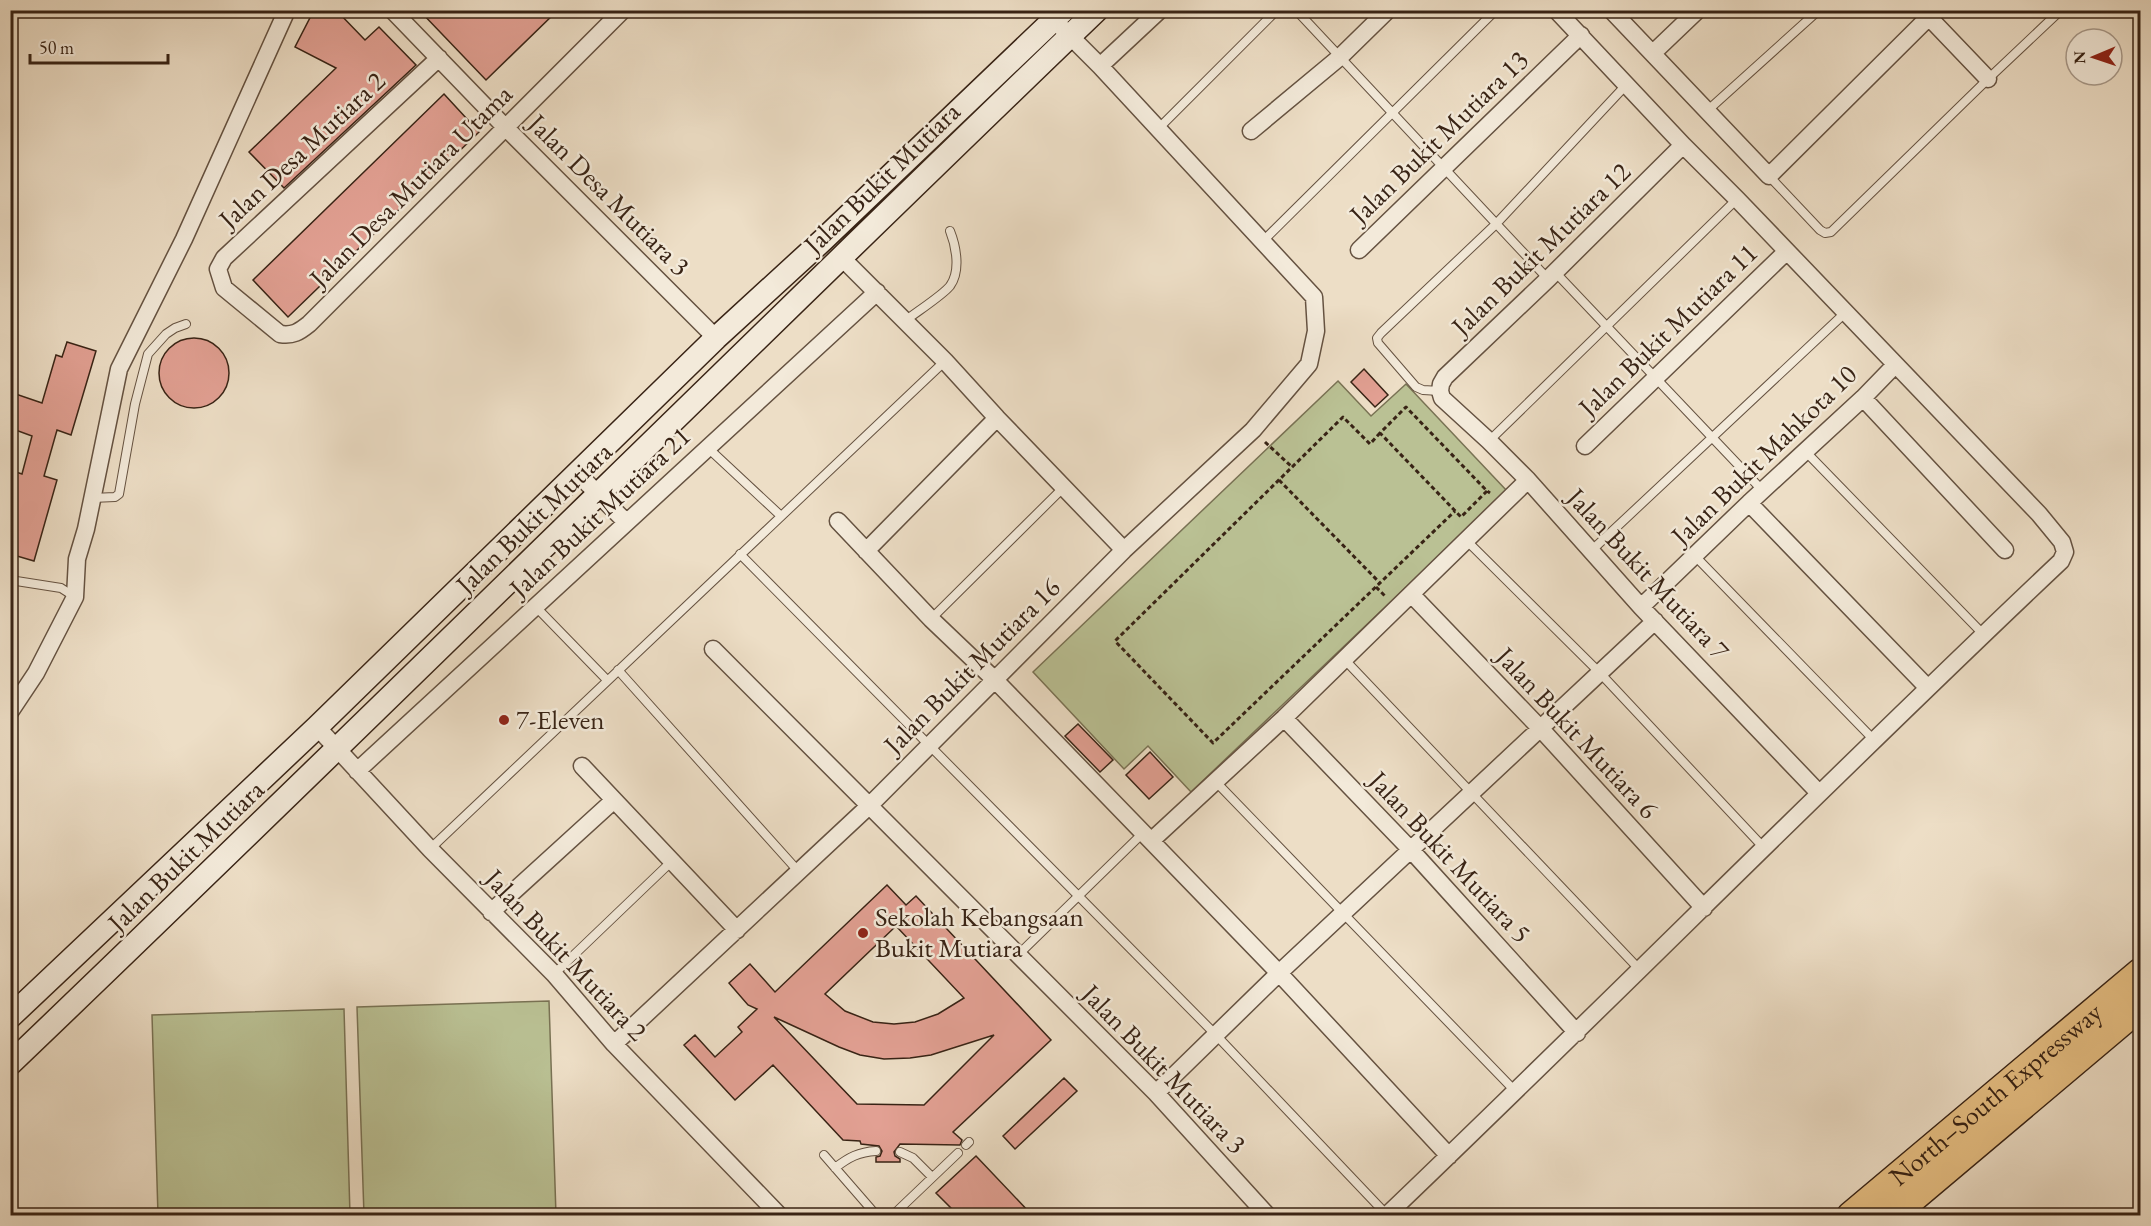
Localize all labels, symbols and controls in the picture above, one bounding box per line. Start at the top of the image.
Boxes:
scale bar [30,27,168,65]
north arrow [2064,27,2124,87]
text: 50 m [39,36,74,59]
street label: Jalan Bukit Mutiara 13 [1340,42,1536,232]
text: N [2069,51,2090,64]
street label: Jalan Desa Mutiara 2 [210,63,392,237]
street label: Jalan Desa Mutiara Utama [300,77,520,296]
street label: Jalan Bukit Mutiara [795,94,967,263]
street label: Jalan Desa Mutiara 3 [519,105,698,283]
street label: Jalan Bukit Mutiara 12 [1442,154,1638,344]
street label: Jalan Bukit Mutiara 11 [1569,235,1765,425]
street label: Jalan Bukit Mahkota 10 [1662,357,1864,554]
street label: Jalan Bukit Mutiara 21 [503,420,697,604]
street label: Jalan Bukit Mutiara [449,435,619,601]
street label: Jalan Bukit Mutiara 7 [1558,479,1738,668]
street label: Jalan Bukit Mutiara 16 [875,570,1067,763]
street label: Jalan Bukit Mutiara 6 [1487,638,1666,826]
place label: 7-Eleven [516,702,605,737]
marker: 7-Eleven [497,713,511,727]
street label: Jalan Bukit Mutiara 5 [1360,762,1539,950]
street label: Jalan Bukit Mutiara [99,772,271,941]
street label: Jalan Bukit Mutiara 2 [476,860,655,1048]
place label: Sekolah Kebangsaan Bukit Mutiara [875,899,1084,965]
marker: Sekolah Kebangsaan Bukit Mutiara [856,926,870,940]
street label: Jalan Bukit Mutiara 3 [1073,975,1254,1161]
street label: North–South Expressway [1882,994,2109,1193]

